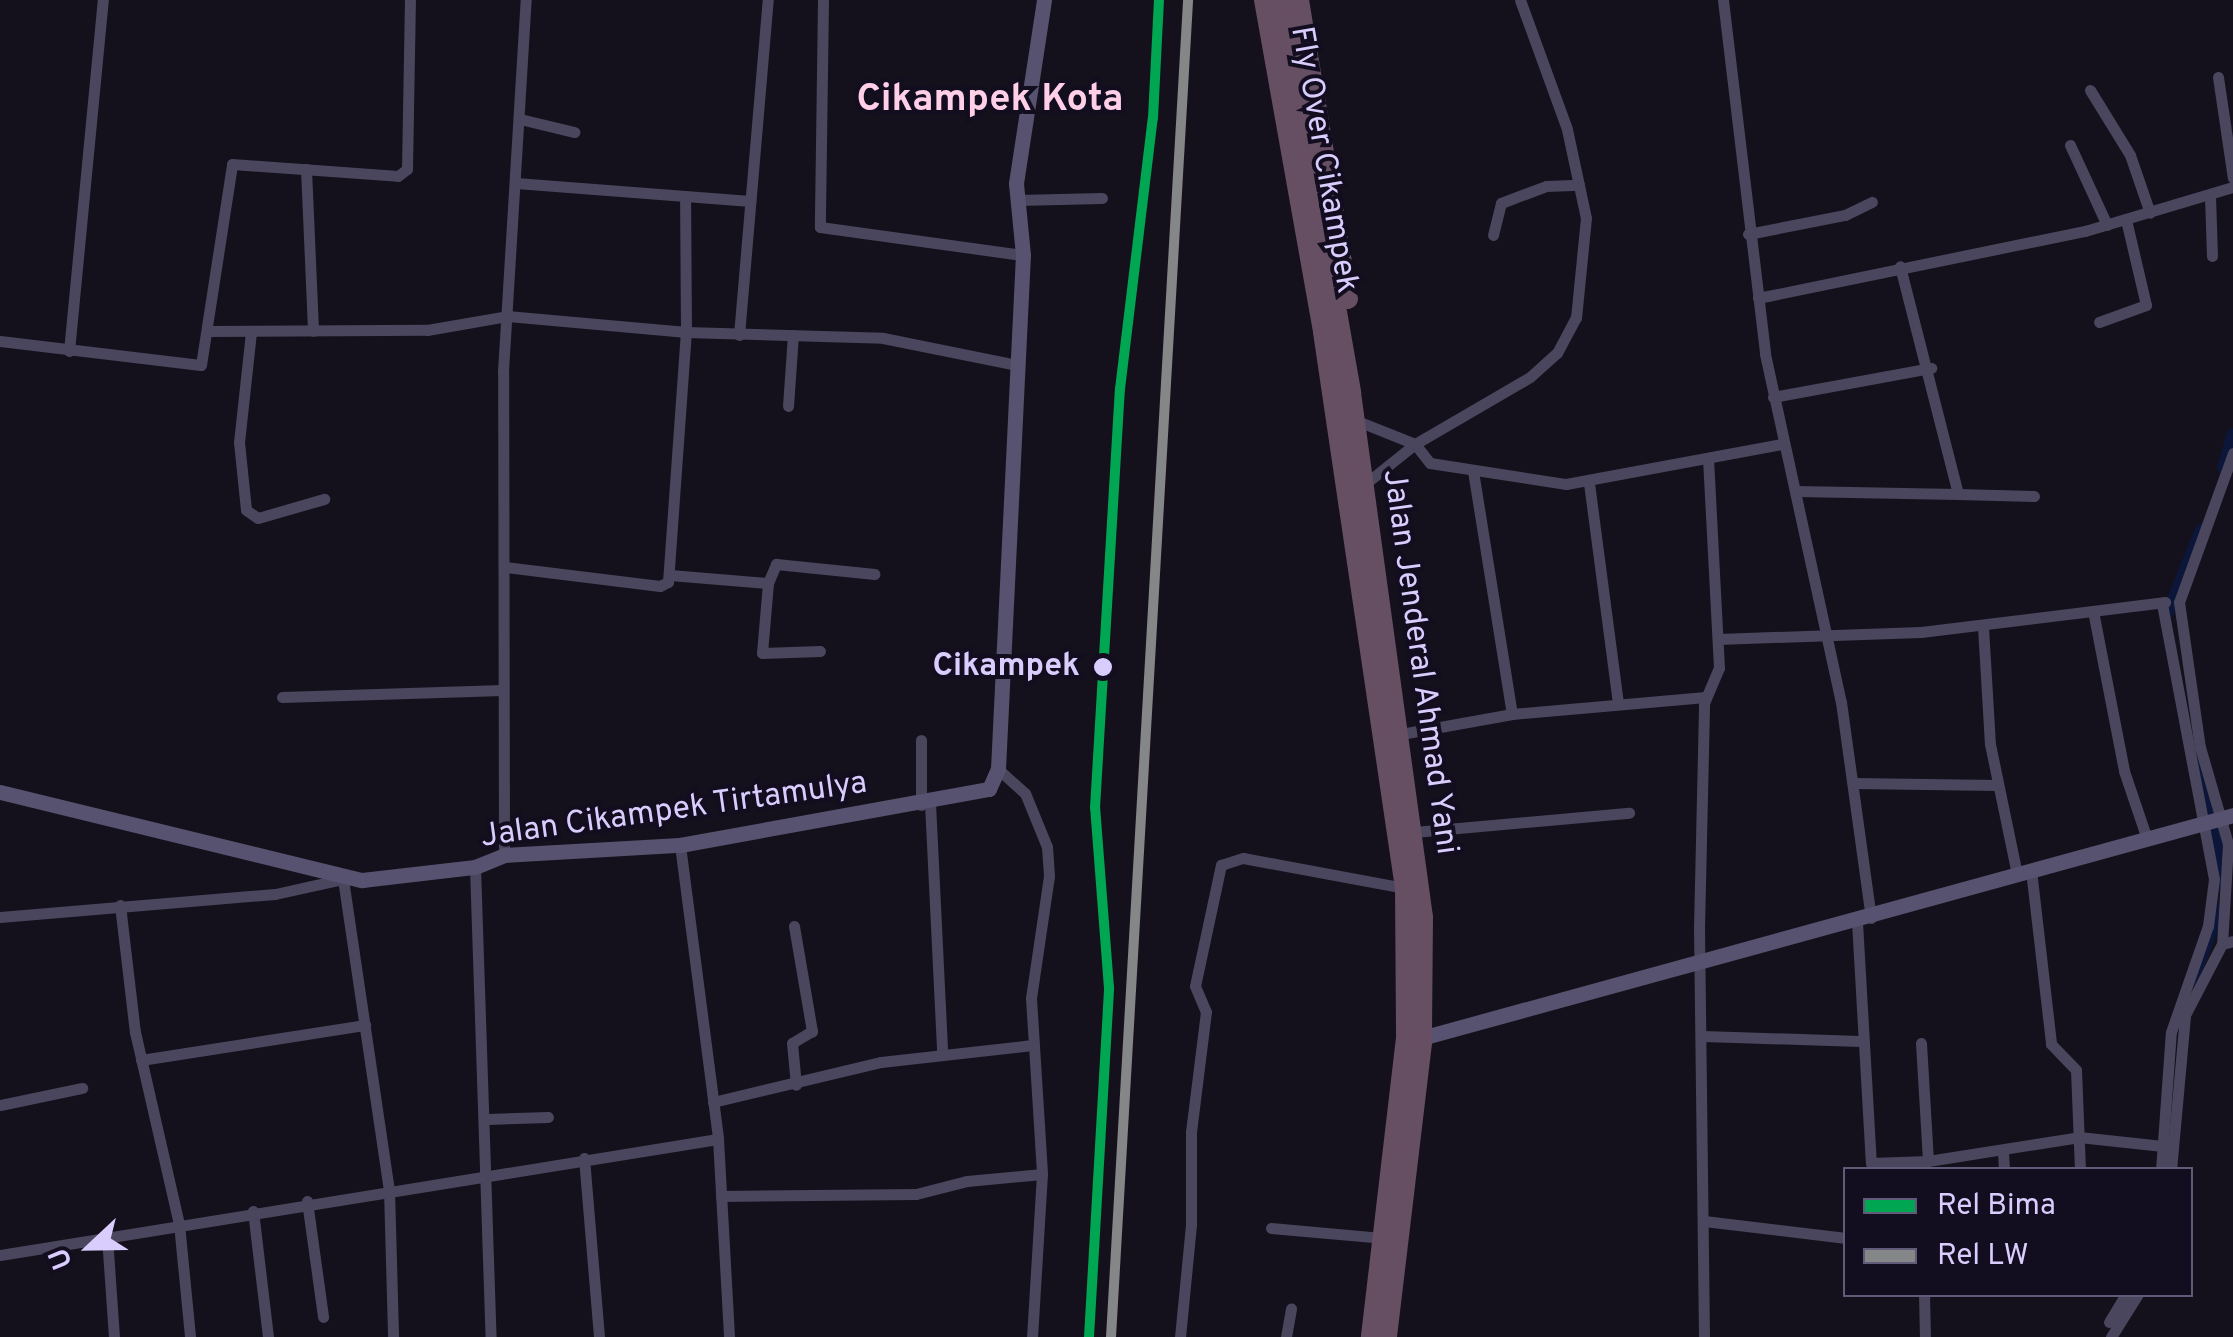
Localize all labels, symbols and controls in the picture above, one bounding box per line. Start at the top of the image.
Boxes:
street label: Fly Over Cikampek [1281,24,1365,296]
district label: Cikampek Kota [856,78,1124,124]
street label: Jalan Jenderal Ahmad Yani [1373,466,1465,858]
place label: Cikampek [932,648,1080,686]
marker: Cikampek [1090,654,1116,680]
street label: Jalan Cikampek Tirtamulya [478,765,870,857]
legend [1843,1167,2193,1297]
text: Rel Bima [1937,1188,2056,1225]
north arrow [40,1197,140,1297]
text: Rel LW [1937,1238,2029,1275]
text: U [42,1242,83,1274]

